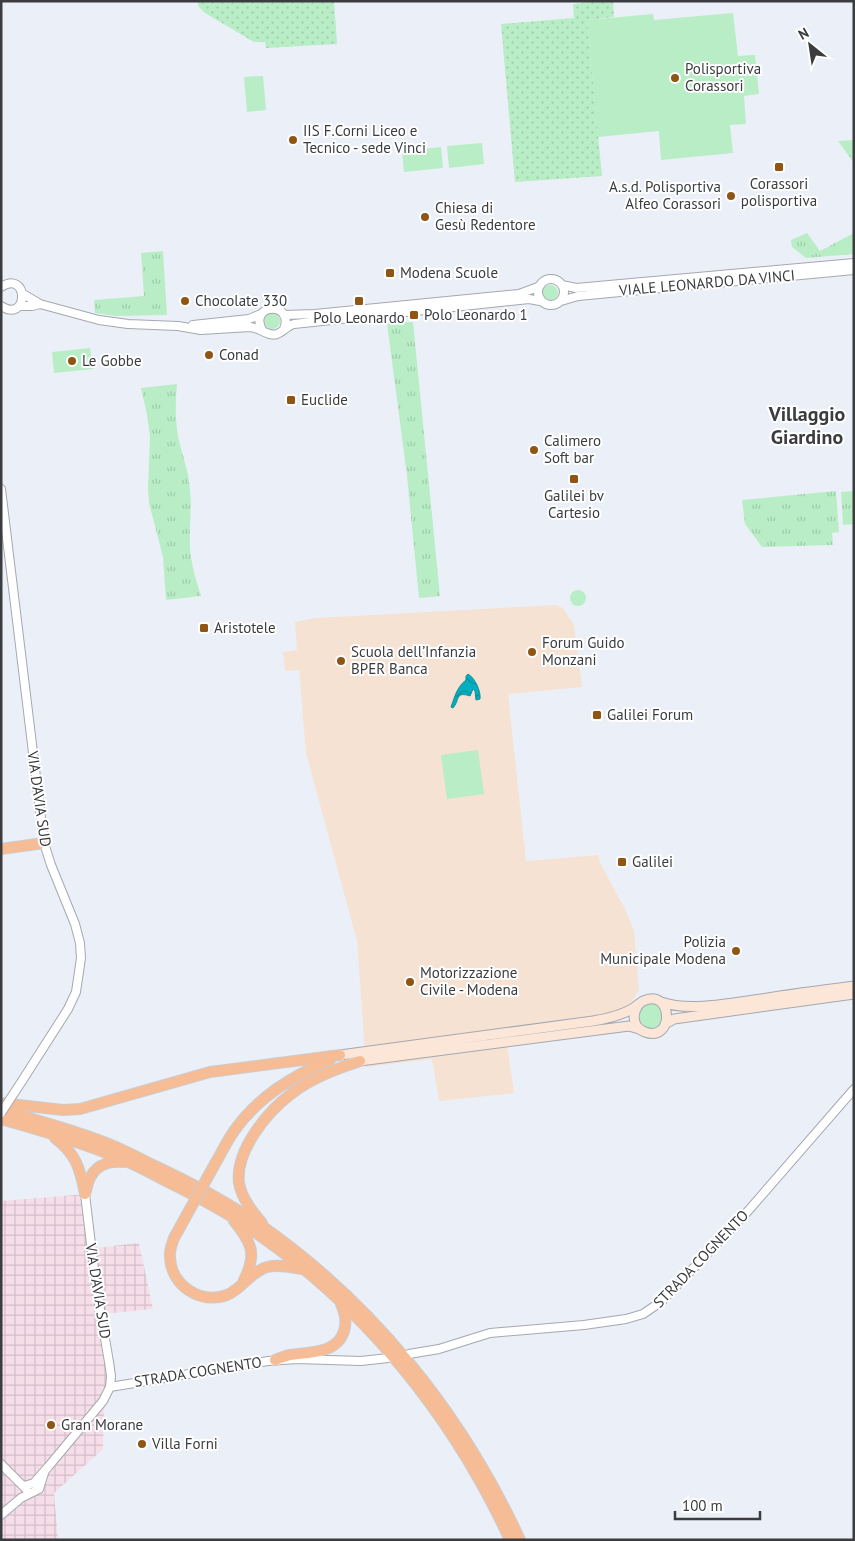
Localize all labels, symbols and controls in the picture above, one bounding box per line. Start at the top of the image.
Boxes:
north arrow [785,20,835,70]
text: N [795,24,812,44]
place label: Polisportiva Corassori [685,59,761,95]
marker: Polisportiva Corassori [669,72,681,84]
place label: IIS F.Corni Liceo e Tecnico - sede Vinci [303,121,426,157]
marker: IIS F.Corni Liceo e Tecnico - sede Vinci [287,134,299,146]
marker: Corassori polisportiva [773,161,785,173]
place label: Corassori polisportiva [741,174,817,210]
place label: A.s.d. Polisportiva Alfeo Corassori [609,177,721,213]
marker: A.s.d. Polisportiva Alfeo Corassori [725,190,737,202]
place label: Chiesa di Gesù Redentore [435,198,536,234]
marker: Chiesa di Gesù Redentore [419,211,431,223]
place label: Modena Scuole [400,263,498,282]
street label: VIALE LEONARDO DA VINCI [617,265,796,300]
marker: Modena Scuole [384,267,396,279]
place label: Chocolate 330 [195,291,287,310]
marker: Chocolate 330 [179,295,191,307]
marker: Polo Leonardo [353,295,365,307]
place label: Polo Leonardo 1 [424,305,528,324]
place label: Polo Leonardo [313,308,405,327]
marker: Polo Leonardo 1 [408,309,420,321]
place label: Conad [219,345,259,364]
marker: Conad [203,349,215,361]
place label: Le Gobbe [82,351,142,370]
marker: Le Gobbe [66,355,78,367]
place label: Euclide [301,390,348,409]
marker: Euclide [285,394,297,406]
district label: Villaggio Giardino [768,401,846,450]
place label: Calimero Soft bar [544,431,601,467]
marker: Calimero Soft bar [528,444,540,456]
marker: Galilei bv Cartesio [568,473,580,485]
place label: Galilei bv Cartesio [544,486,605,522]
place label: Aristotele [214,618,276,637]
marker: Aristotele [198,622,210,634]
place label: Forum Guido Monzani [542,633,625,669]
place label: Scuola dell’Infanzia BPER Banca [351,642,476,678]
marker: Forum Guido Monzani [526,646,538,658]
marker: Scuola dell’Infanzia BPER Banca [335,655,347,667]
place label: Galilei Forum [607,705,693,724]
marker: Galilei Forum [591,709,603,721]
street label: VIA D'AVIA SUD [23,749,56,848]
place label: Galilei [632,852,673,871]
marker: Galilei [616,856,628,868]
place label: Polizia Municipale Modena [600,932,726,968]
marker: Polizia Municipale Modena [730,945,742,957]
place label: Motorizzazione Civile - Modena [420,963,518,999]
marker: Motorizzazione Civile - Modena [404,976,416,988]
street label: STRADA COGNENTO [649,1206,752,1312]
street label: VIA D'AVIA SUD [81,1241,115,1340]
street label: STRADA COGNENTO [133,1352,263,1391]
place label: Gran Morane [61,1415,143,1434]
marker: Gran Morane [45,1419,57,1431]
place label: Villa Forni [151,1434,218,1453]
marker: Villa Forni [136,1438,148,1450]
scale bar [675,1488,760,1520]
text: 100 m [682,1496,723,1515]

